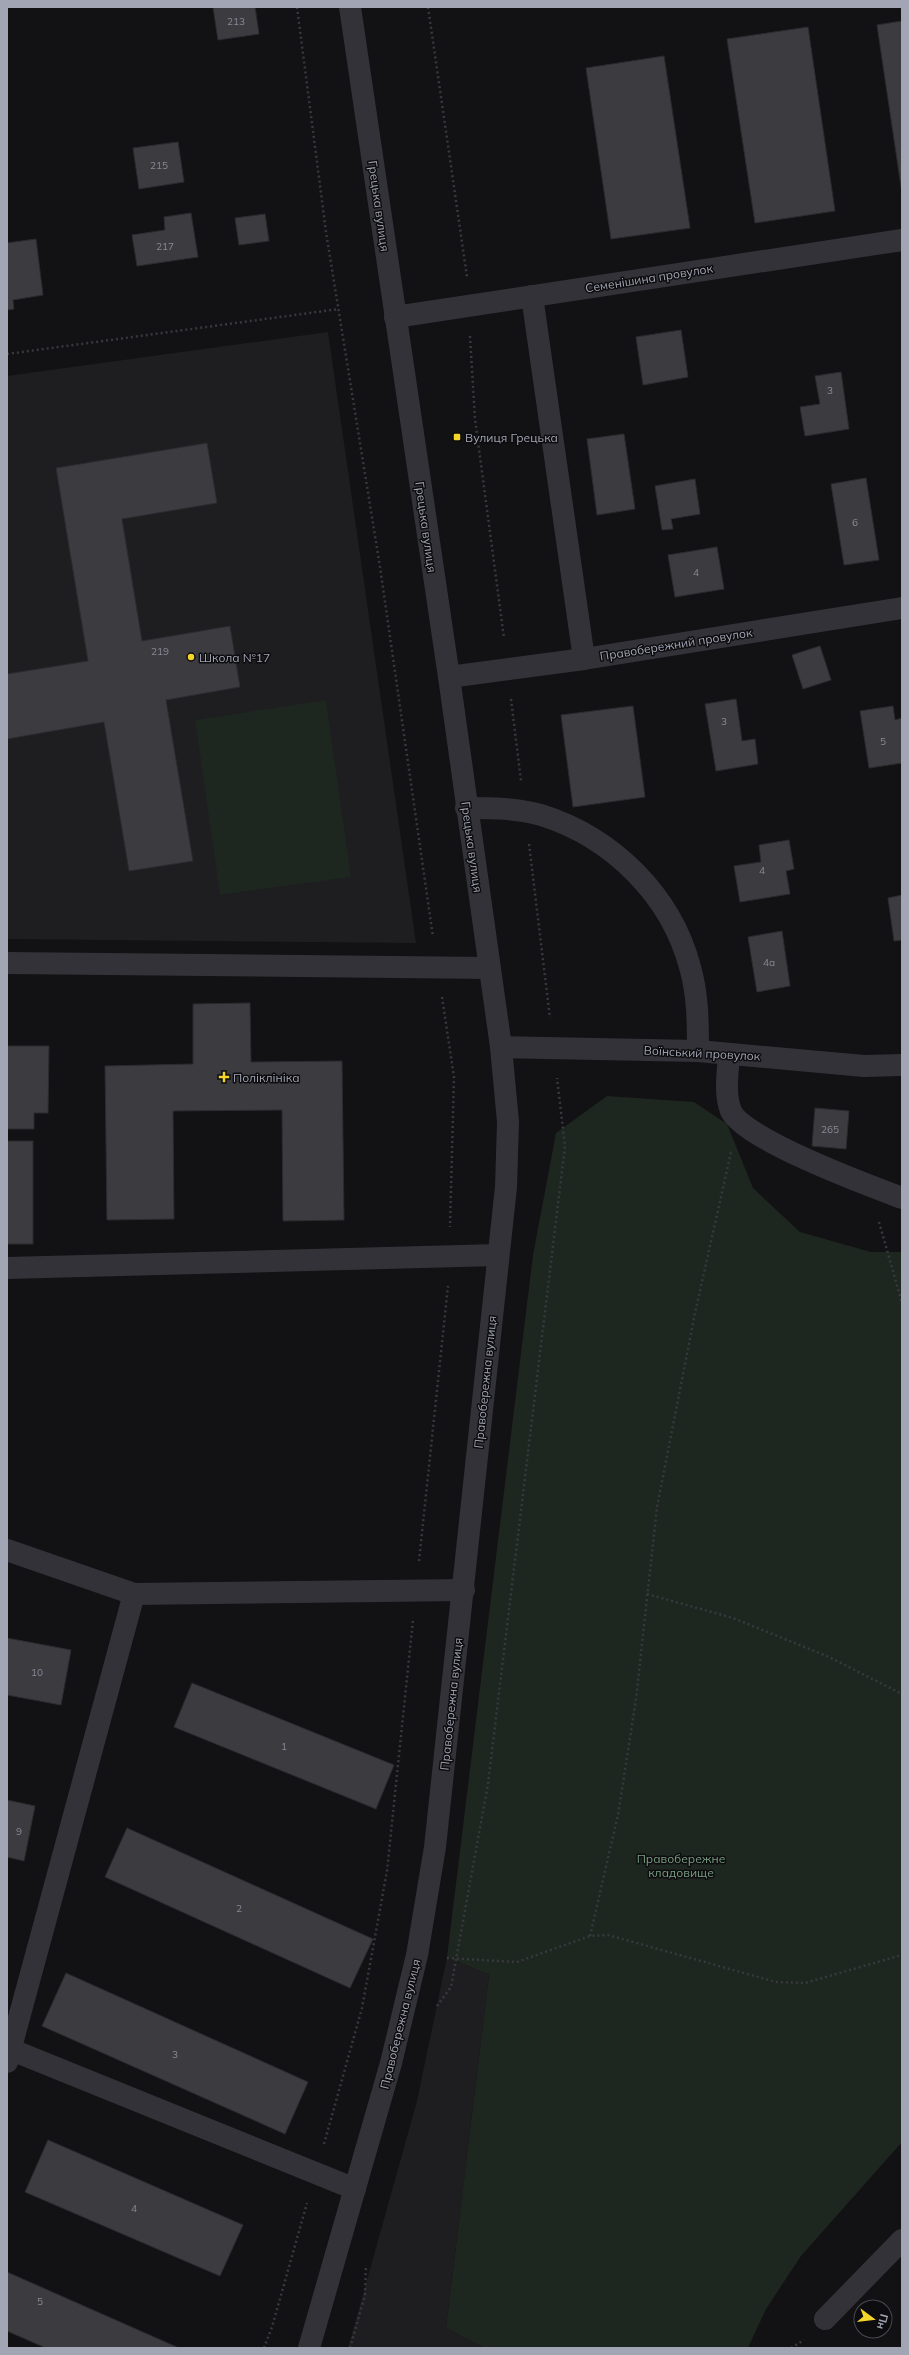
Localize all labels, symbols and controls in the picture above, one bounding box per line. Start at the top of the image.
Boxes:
house number: 213 [227,15,245,28]
house number: 215 [150,159,168,172]
street label: Грецька вулиця [365,160,393,252]
house number: 217 [156,240,174,253]
street label: Семенішина провулок [584,260,714,295]
house number: 3 [827,384,833,397]
place label: Вулиця Грецька [465,430,558,445]
marker: Вулиця Грецька [452,432,462,442]
street label: Грецька вулиця [412,481,440,573]
house number: 6 [852,516,858,529]
house number: 4 [693,566,699,579]
street label: Правобережний провулок [599,624,754,663]
house number: 219 [151,645,169,658]
place label: Школа №17 [199,650,270,665]
marker: Школа №17 [186,652,196,662]
house number: 3 [721,715,727,728]
house number: 5 [880,735,886,748]
street label: Грецька вулиця [458,801,486,893]
house number: 4 [759,864,765,877]
house number: 4а [763,956,775,969]
street label: Воїнський провулок [643,1042,761,1064]
place label: Поліклініка [233,1070,299,1085]
marker: Поліклініка [218,1071,230,1083]
house number: 265 [821,1123,839,1136]
street label: Правобережна вулиця [471,1315,499,1449]
street label: Правобережна вулиця [437,1637,465,1771]
house number: 10 [31,1666,43,1679]
house number: 1 [281,1740,287,1753]
house number: 9 [16,1825,22,1838]
park label: Правобережне кладовище [637,1851,726,1880]
house number: 2 [236,1902,242,1915]
street label: Правобережна вулиця [377,1957,423,2091]
house number: 3 [172,2048,178,2061]
house number: 4 [131,2202,137,2215]
house number: 5 [37,2295,43,2308]
north arrow [853,2299,893,2339]
text: Пн [874,2312,891,2331]

